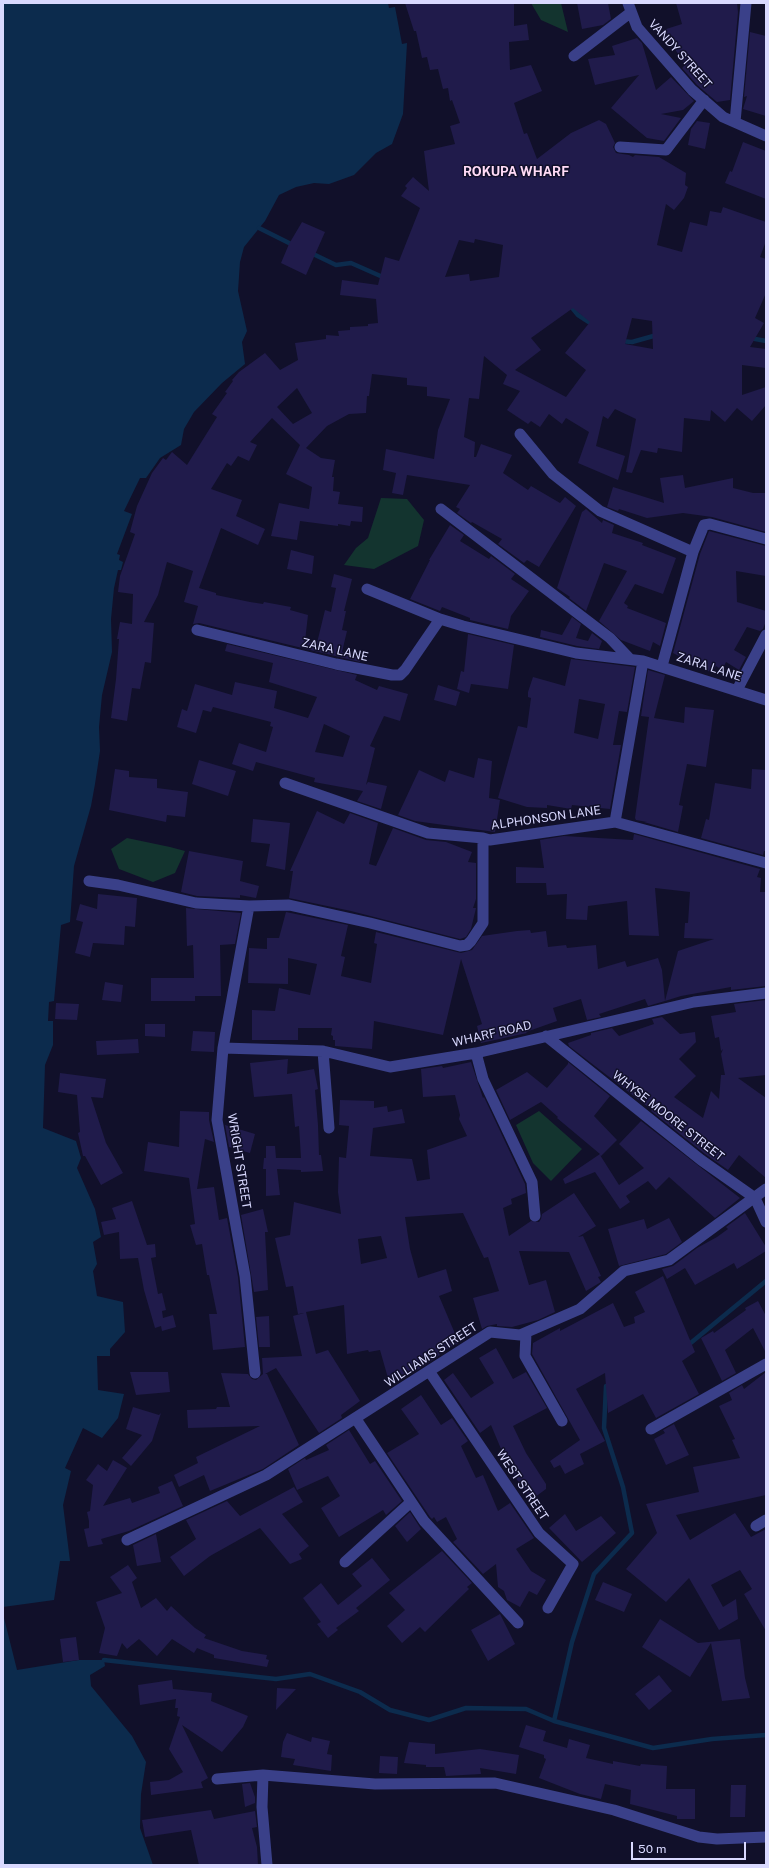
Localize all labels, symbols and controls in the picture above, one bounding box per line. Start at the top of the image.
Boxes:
street label: VANDY STREET [645,17,715,91]
district label: ROKUPA WHARF [463,164,569,180]
street label: ZARA LANE [300,635,370,665]
street label: ZARA LANE [674,650,744,684]
street label: ALPHONSON LANE [490,803,602,833]
street label: WHARF ROAD [451,1018,533,1050]
street label: WHYSE MOORE STREET [609,1068,727,1164]
street label: WRIGHT STREET [224,1112,254,1210]
street label: WILLIAMS STREET [382,1320,480,1390]
street label: WEST STREET [493,1447,551,1523]
scale bar [633,1834,748,1860]
text: 50 m [638,1842,666,1856]

